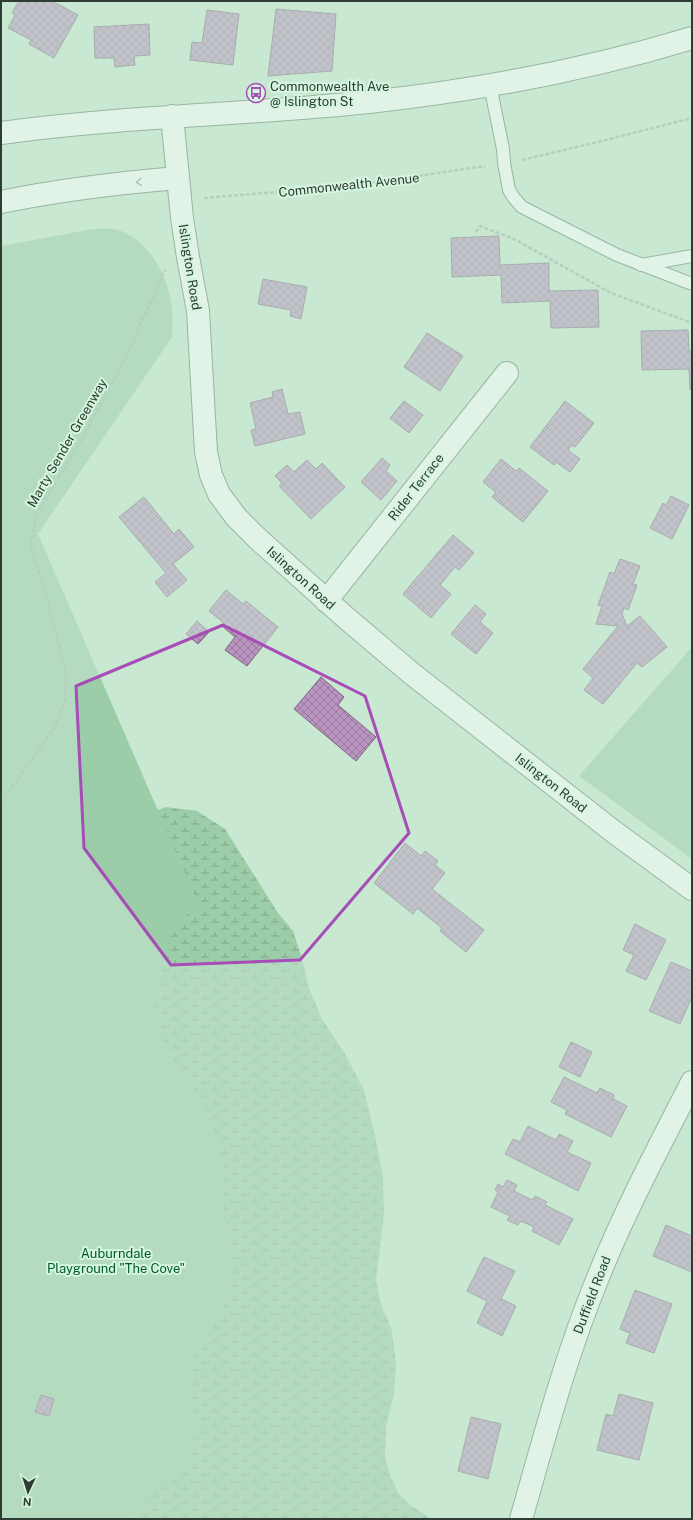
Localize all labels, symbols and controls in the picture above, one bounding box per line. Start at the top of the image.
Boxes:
place label: Commonwealth Ave @ Islington St [270,79,389,109]
bus stop icon: Commonwealth Ave @ Islington St [245,82,267,104]
street label: Commonwealth Avenue [278,170,420,200]
one-way arrow [136,177,142,186]
street label: Islington Road [176,223,204,311]
street label: Marty Sender Greenway [24,376,110,510]
street label: Rider Terrace [385,450,447,524]
street label: Islington Road [264,543,338,613]
street label: Islington Road [512,750,590,816]
park label: Auburndale Playground "The Cove" [47,1246,185,1276]
street label: Duffield Road [570,1254,614,1336]
north arrow [8,1472,48,1512]
text: N [23,1496,32,1508]

